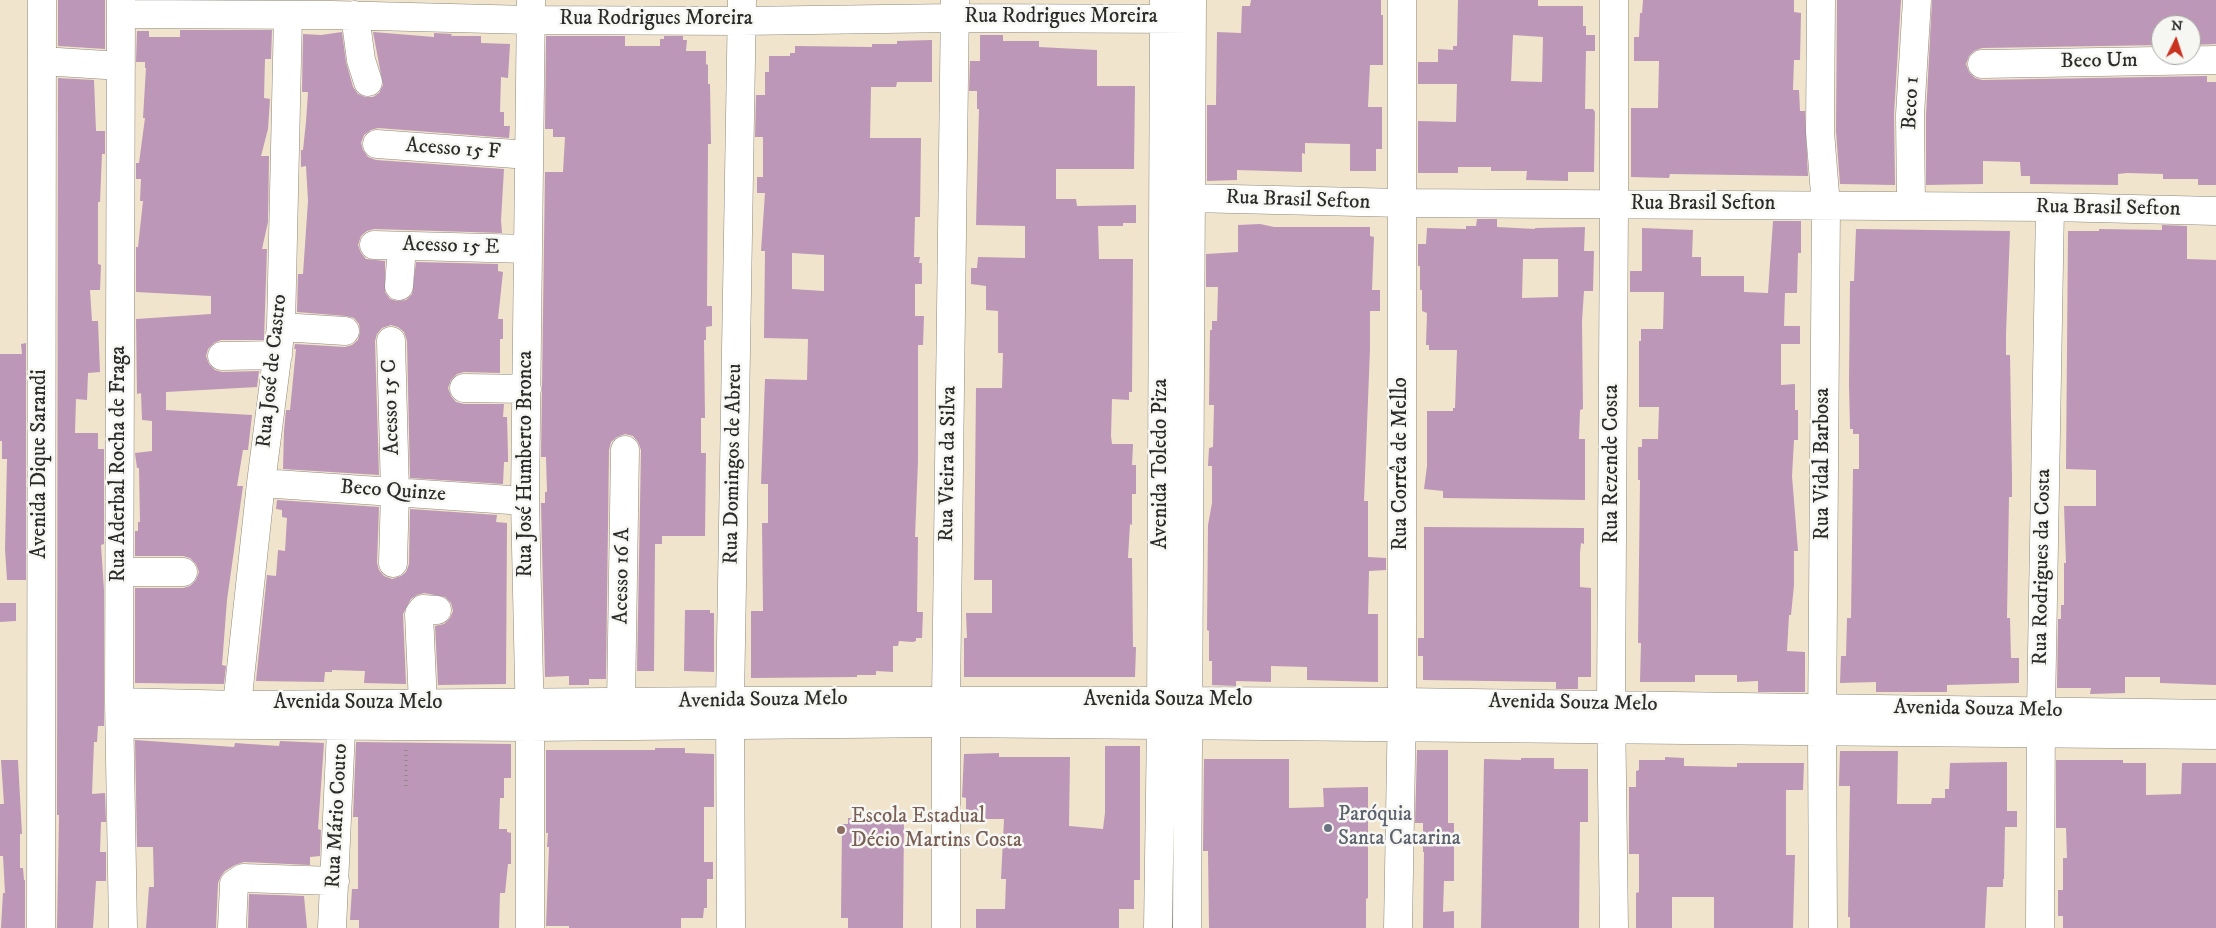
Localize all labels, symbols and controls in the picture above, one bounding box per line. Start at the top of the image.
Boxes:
street label: Rua Rodrigues Moreira [964,5,1158,31]
street label: Rua Rodrigues Moreira [559,7,753,33]
north arrow [2151,15,2201,65]
text: N [2171,17,2183,35]
street label: Beco Um [2060,49,2138,75]
street label: Beco 1 [1898,76,1926,130]
street label: Acesso 15 F [405,134,501,166]
street label: Rua Brasil Sefton [1225,186,1371,216]
street label: Rua Brasil Sefton [1631,192,1775,218]
street label: Rua Brasil Sefton [2035,195,2181,223]
street label: Acesso 15 E [402,233,500,261]
street label: Rua José de Castro [252,293,294,449]
street label: Rua Aderbal Rocha de Fraga [107,346,133,582]
street label: Rua José Humberto Bronca [514,351,540,577]
street label: Acesso 15 C [378,358,406,456]
street label: Rua Domingos de Abreu [720,363,748,565]
street label: Avenida Dique Sarandi [28,369,54,559]
street label: Rua Corrêa de Mello [1389,377,1415,551]
street label: Avenida Toledo Piza [1149,379,1175,549]
street label: Rua Rezende Costa [1600,384,1626,544]
street label: Rua Vieira da Silva [935,386,963,542]
street label: Rua Vidal Barbosa [1811,388,1837,540]
street label: Rua Rodrigues da Costa [2029,468,2057,666]
street label: Beco Quinze [339,476,447,508]
street label: Acesso 16 A [610,528,636,624]
street label: Avenida Souza Melo [678,687,848,715]
street label: Avenida Souza Melo [1083,688,1253,714]
street label: Avenida Souza Melo [1488,690,1658,718]
street label: Avenida Souza Melo [273,691,443,717]
street label: Avenida Souza Melo [1893,696,2063,724]
street label: Rua Mário Couto [322,743,354,889]
place label: Paróquia Santa Catarina [1338,803,1461,853]
place label: Escola Estadual Décio Martins Costa [851,805,1022,855]
marker: Paróquia Santa Catarina [1322,822,1334,834]
marker: Escola Estadual Décio Martins Costa [835,824,847,836]

